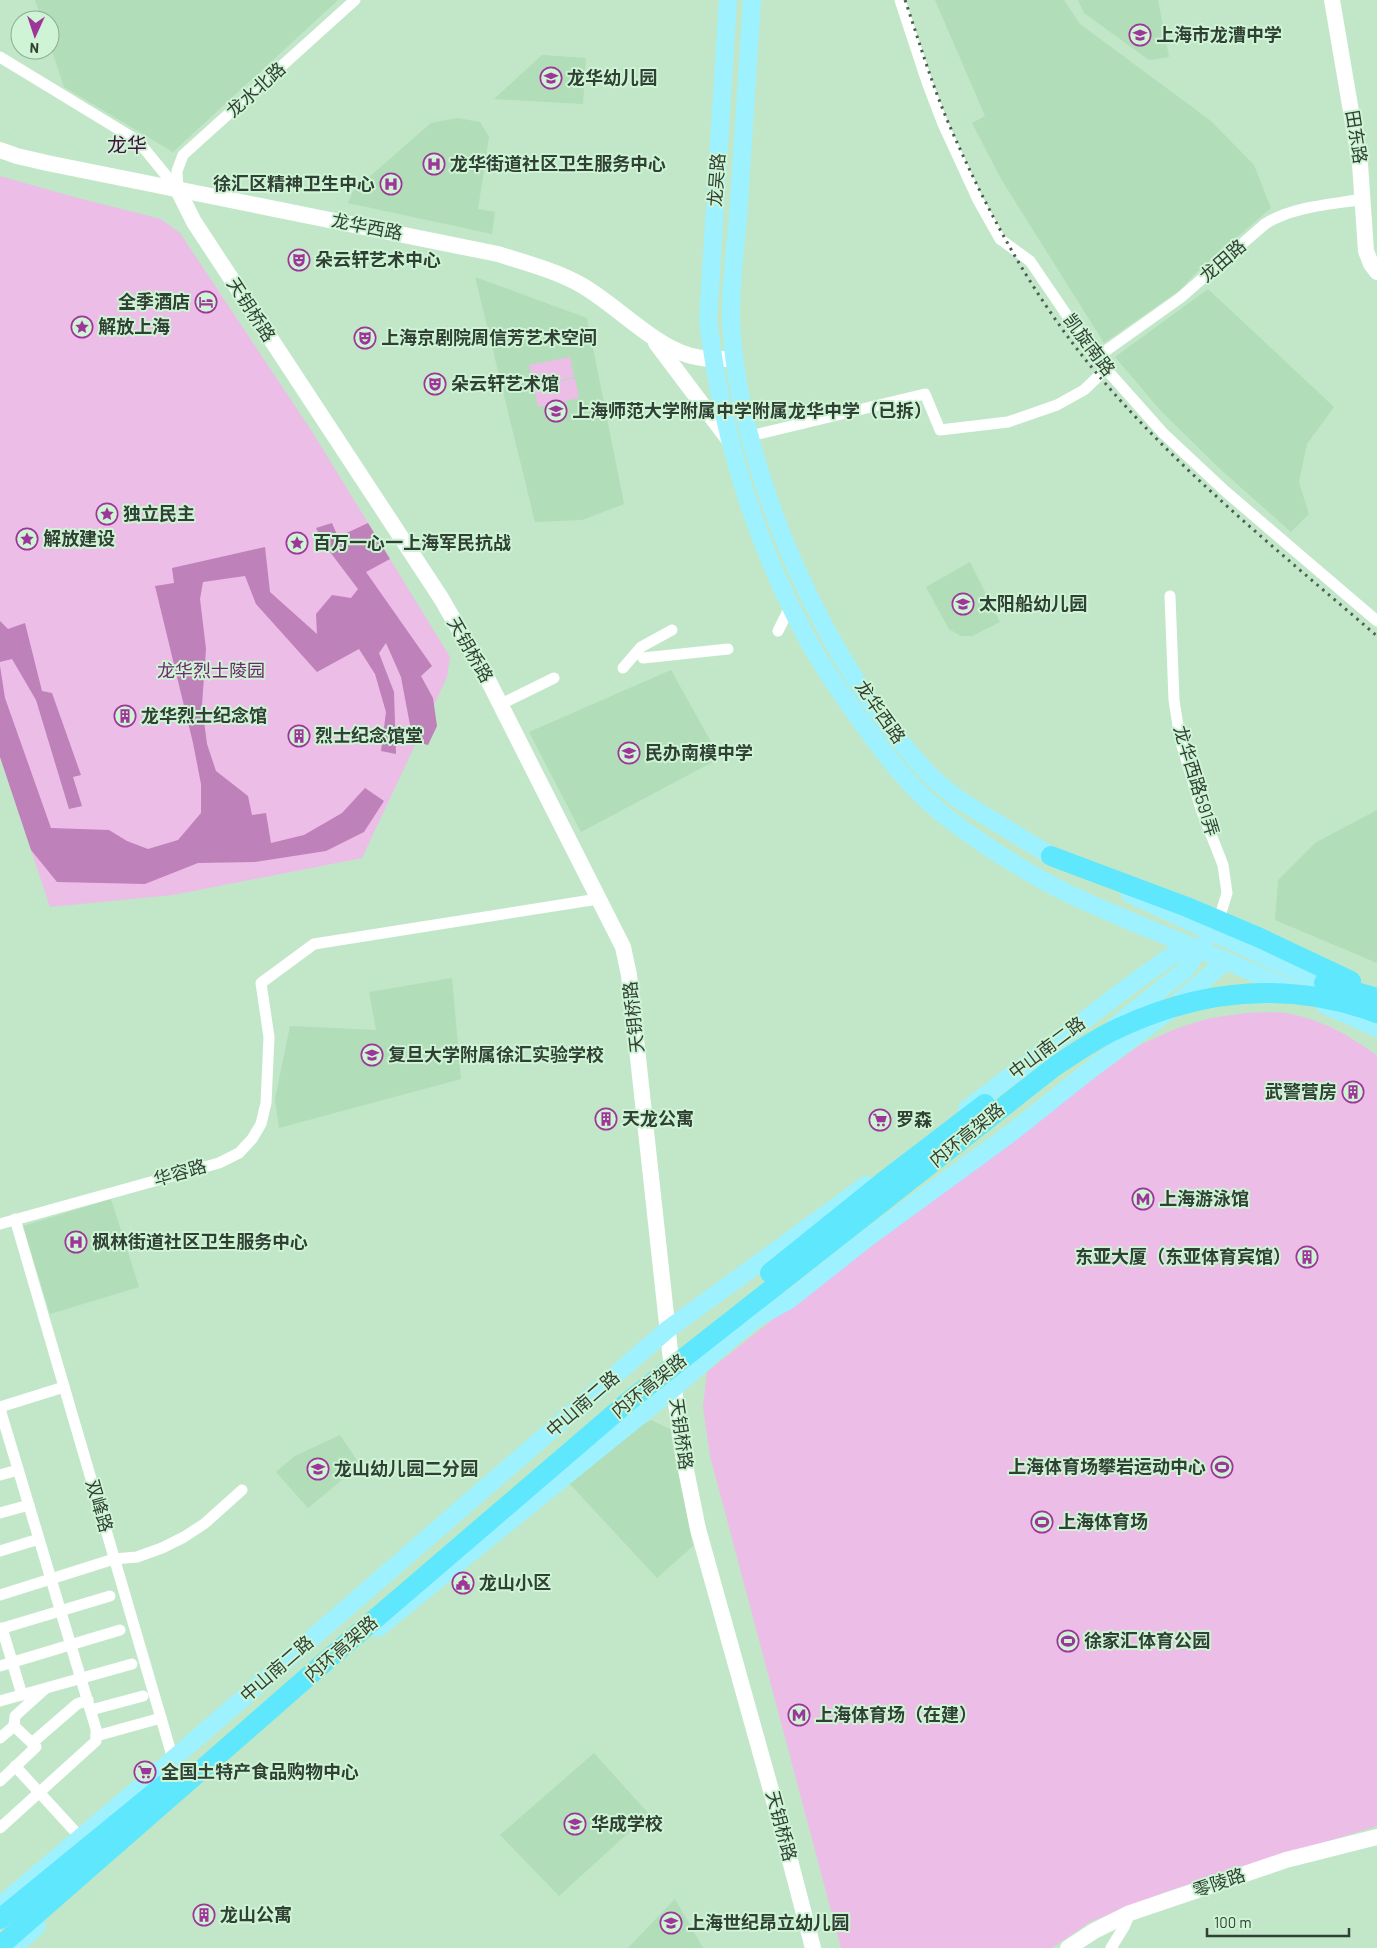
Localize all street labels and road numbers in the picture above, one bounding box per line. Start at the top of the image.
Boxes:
street label: 龙水北路 [221,57,289,122]
street label: 田东路 [1342,108,1372,165]
street label: 龙吴路 [703,152,729,208]
street label: 龙华西路 [330,208,405,244]
street label: 龙田路 [1195,234,1250,286]
street label: 天钥桥路 [223,273,281,346]
street label: 凯旋南路 [1059,309,1120,380]
street label: 天钥桥路 [443,613,498,686]
street label: 龙华西路 [851,676,910,747]
street label: 龙华西路591弄 [1170,723,1224,839]
street label: 天钥桥路 [618,980,648,1054]
street label: 中山南二路 [1004,1011,1089,1083]
street label: 内环高架路 [924,1097,1008,1171]
street label: 华容路 [151,1154,209,1190]
street label: 内环高架路 [606,1348,690,1422]
street label: 中山南二路 [541,1365,624,1441]
street label: 天钥桥路 [666,1397,698,1471]
street label: 双峰路 [82,1477,118,1535]
street label: 内环高架路 [299,1610,382,1686]
street label: 中山南二路 [235,1630,318,1706]
street label: 天钥桥路 [762,1788,802,1863]
street label: 零陵路 [1190,1863,1248,1901]

